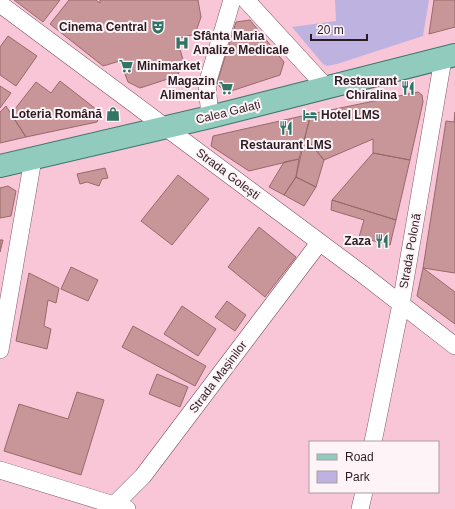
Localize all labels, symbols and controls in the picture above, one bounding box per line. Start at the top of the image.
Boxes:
scale bar [311,16,367,42]
theatre icon: Cinema Central [150,19,166,35]
place label: Cinema Central [59,20,147,34]
text: 20 m [317,23,344,37]
place label: Sfânta Maria Analize Medicale [193,29,289,57]
hospital icon: Sfânta Maria Analize Medicale [174,35,190,51]
supermarket icon: Minimarket [118,58,134,74]
place label: Minimarket [137,59,200,73]
place label: Magazin Alimentar [160,74,215,102]
place label: Restaurant Chiralina [334,74,397,102]
supermarket icon: Magazin Alimentar [218,80,234,96]
restaurant icon: Restaurant Chiralina [400,80,416,96]
street label: Calea Galați [194,97,262,127]
shop icon: Loteria Română [105,106,121,122]
place label: Loteria Română [11,107,102,121]
hotel icon: Hotel LMS [302,107,318,123]
place label: Hotel LMS [321,108,380,122]
restaurant icon: Restaurant LMS [278,120,294,136]
place label: Restaurant LMS [240,138,332,152]
street label: Strada Golești [193,146,263,202]
street label: Strada Polonă [397,212,424,290]
restaurant icon: Zaza [374,233,390,249]
place label: Zaza [344,234,371,248]
street label: Strada Mașinilor [186,338,250,416]
legend [309,441,439,493]
text: Road [345,450,374,464]
text: Park [345,470,371,484]

